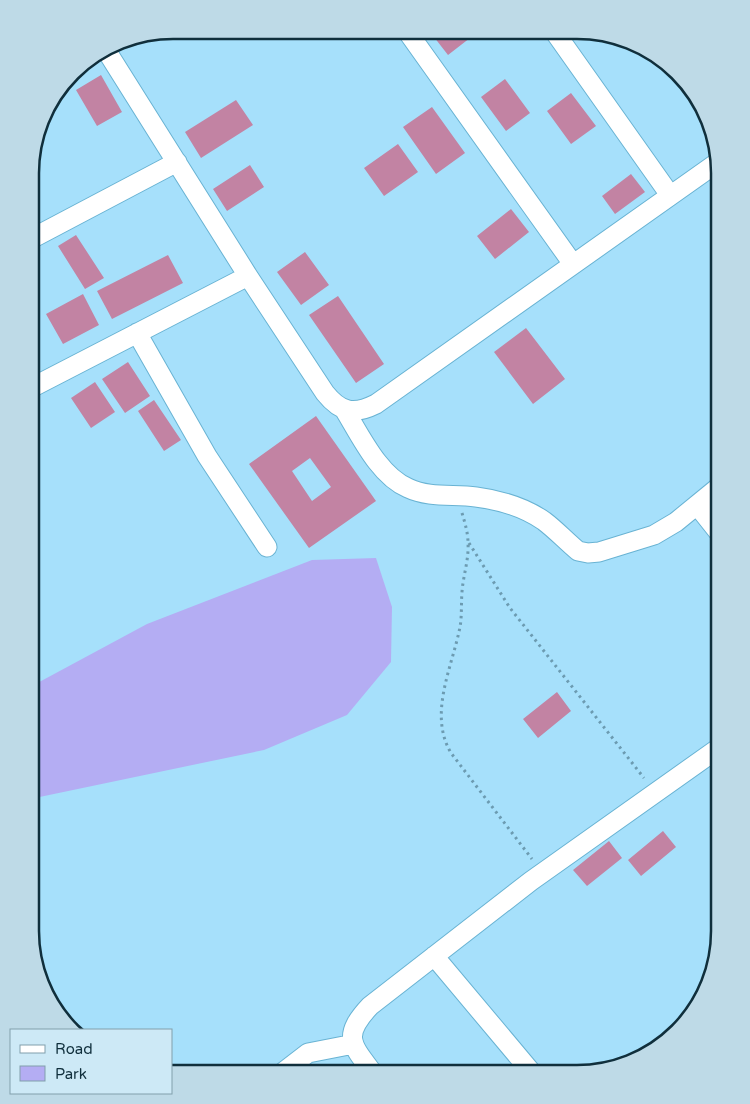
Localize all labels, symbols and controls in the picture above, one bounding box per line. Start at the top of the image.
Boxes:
legend [10,1029,172,1094]
text: Road [55,1040,93,1058]
text: Park [55,1065,87,1083]

